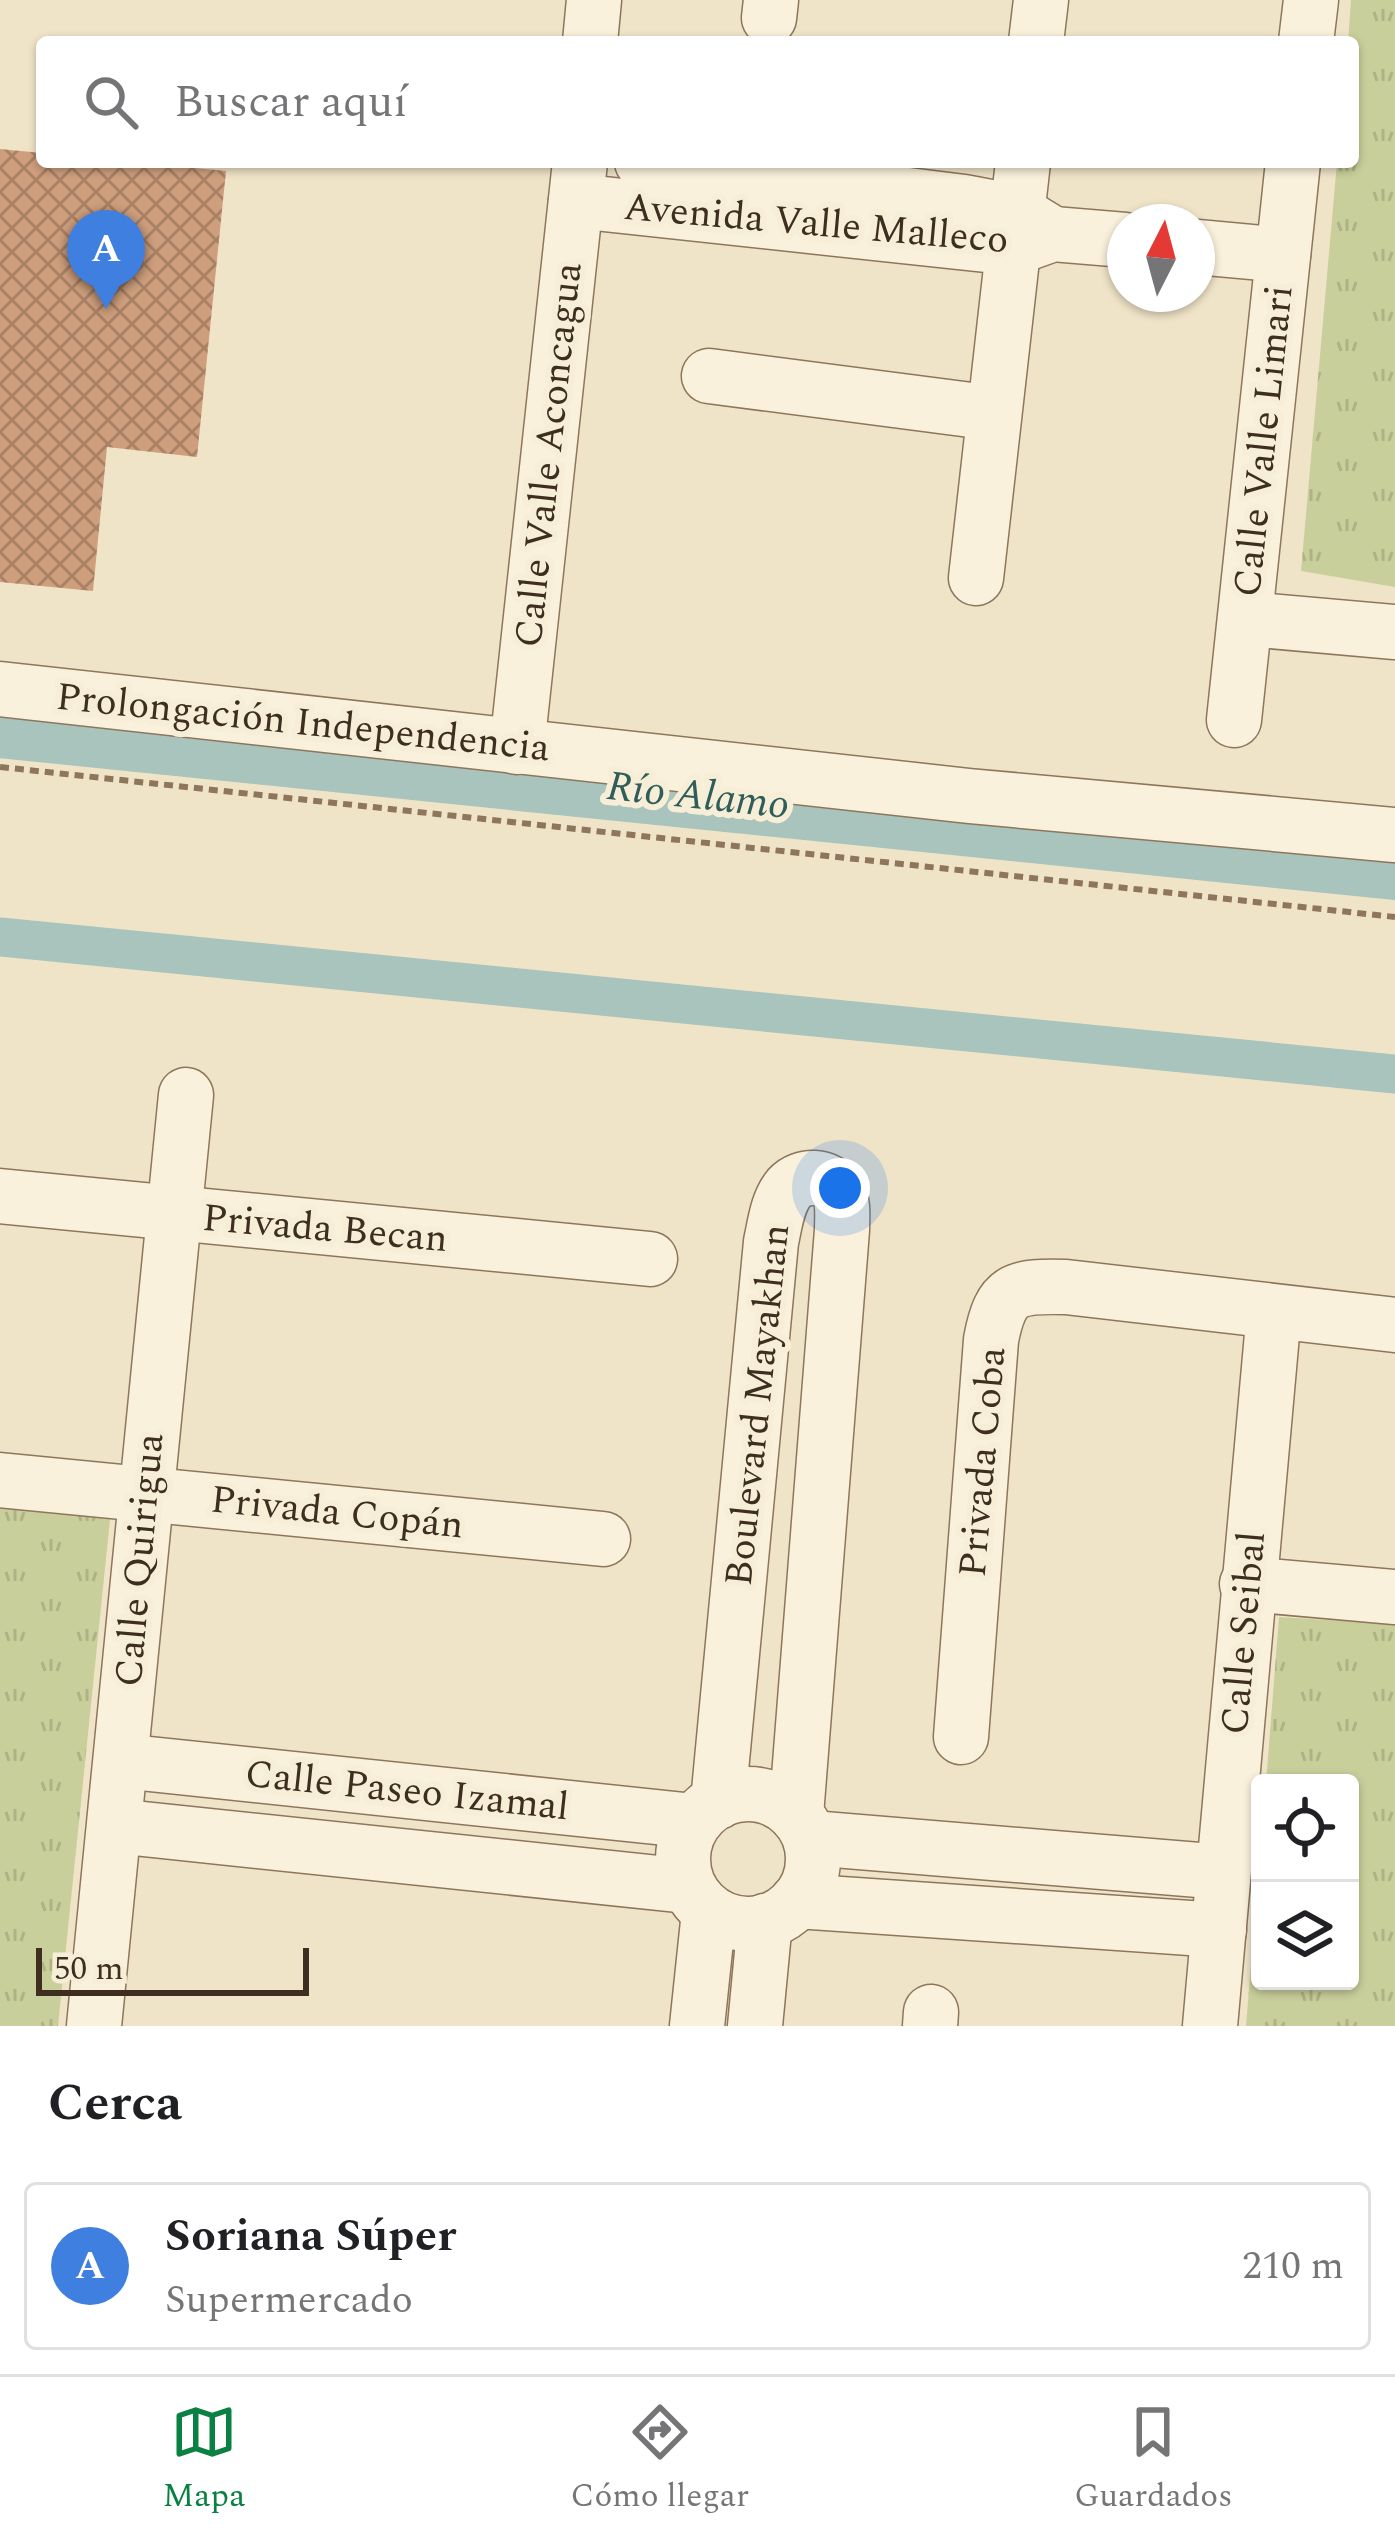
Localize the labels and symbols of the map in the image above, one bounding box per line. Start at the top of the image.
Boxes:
street label: Avenida Valle Malleco [621,178,1011,270]
north arrow [1107,204,1215,312]
pin: A [67,210,145,309]
street label: Calle Valle Aconcagua [499,260,599,650]
street label: Calle Valle Limari [1218,282,1310,600]
street label: Prolongación Independencia [53,668,553,778]
water label: Río Alamo [603,755,793,837]
your location [810,1158,870,1218]
street label: Privada Becan [200,1189,450,1269]
street label: Boulevard Mayakhan [710,1221,806,1589]
street label: Privada Coba [944,1344,1022,1580]
street label: Calle Quirigua [100,1431,180,1689]
street label: Privada Copán [208,1470,466,1556]
street label: Calle Seibal [1206,1529,1282,1737]
street label: Calle Paseo Izamal [242,1745,572,1837]
scale bar [36,1942,309,1995]

